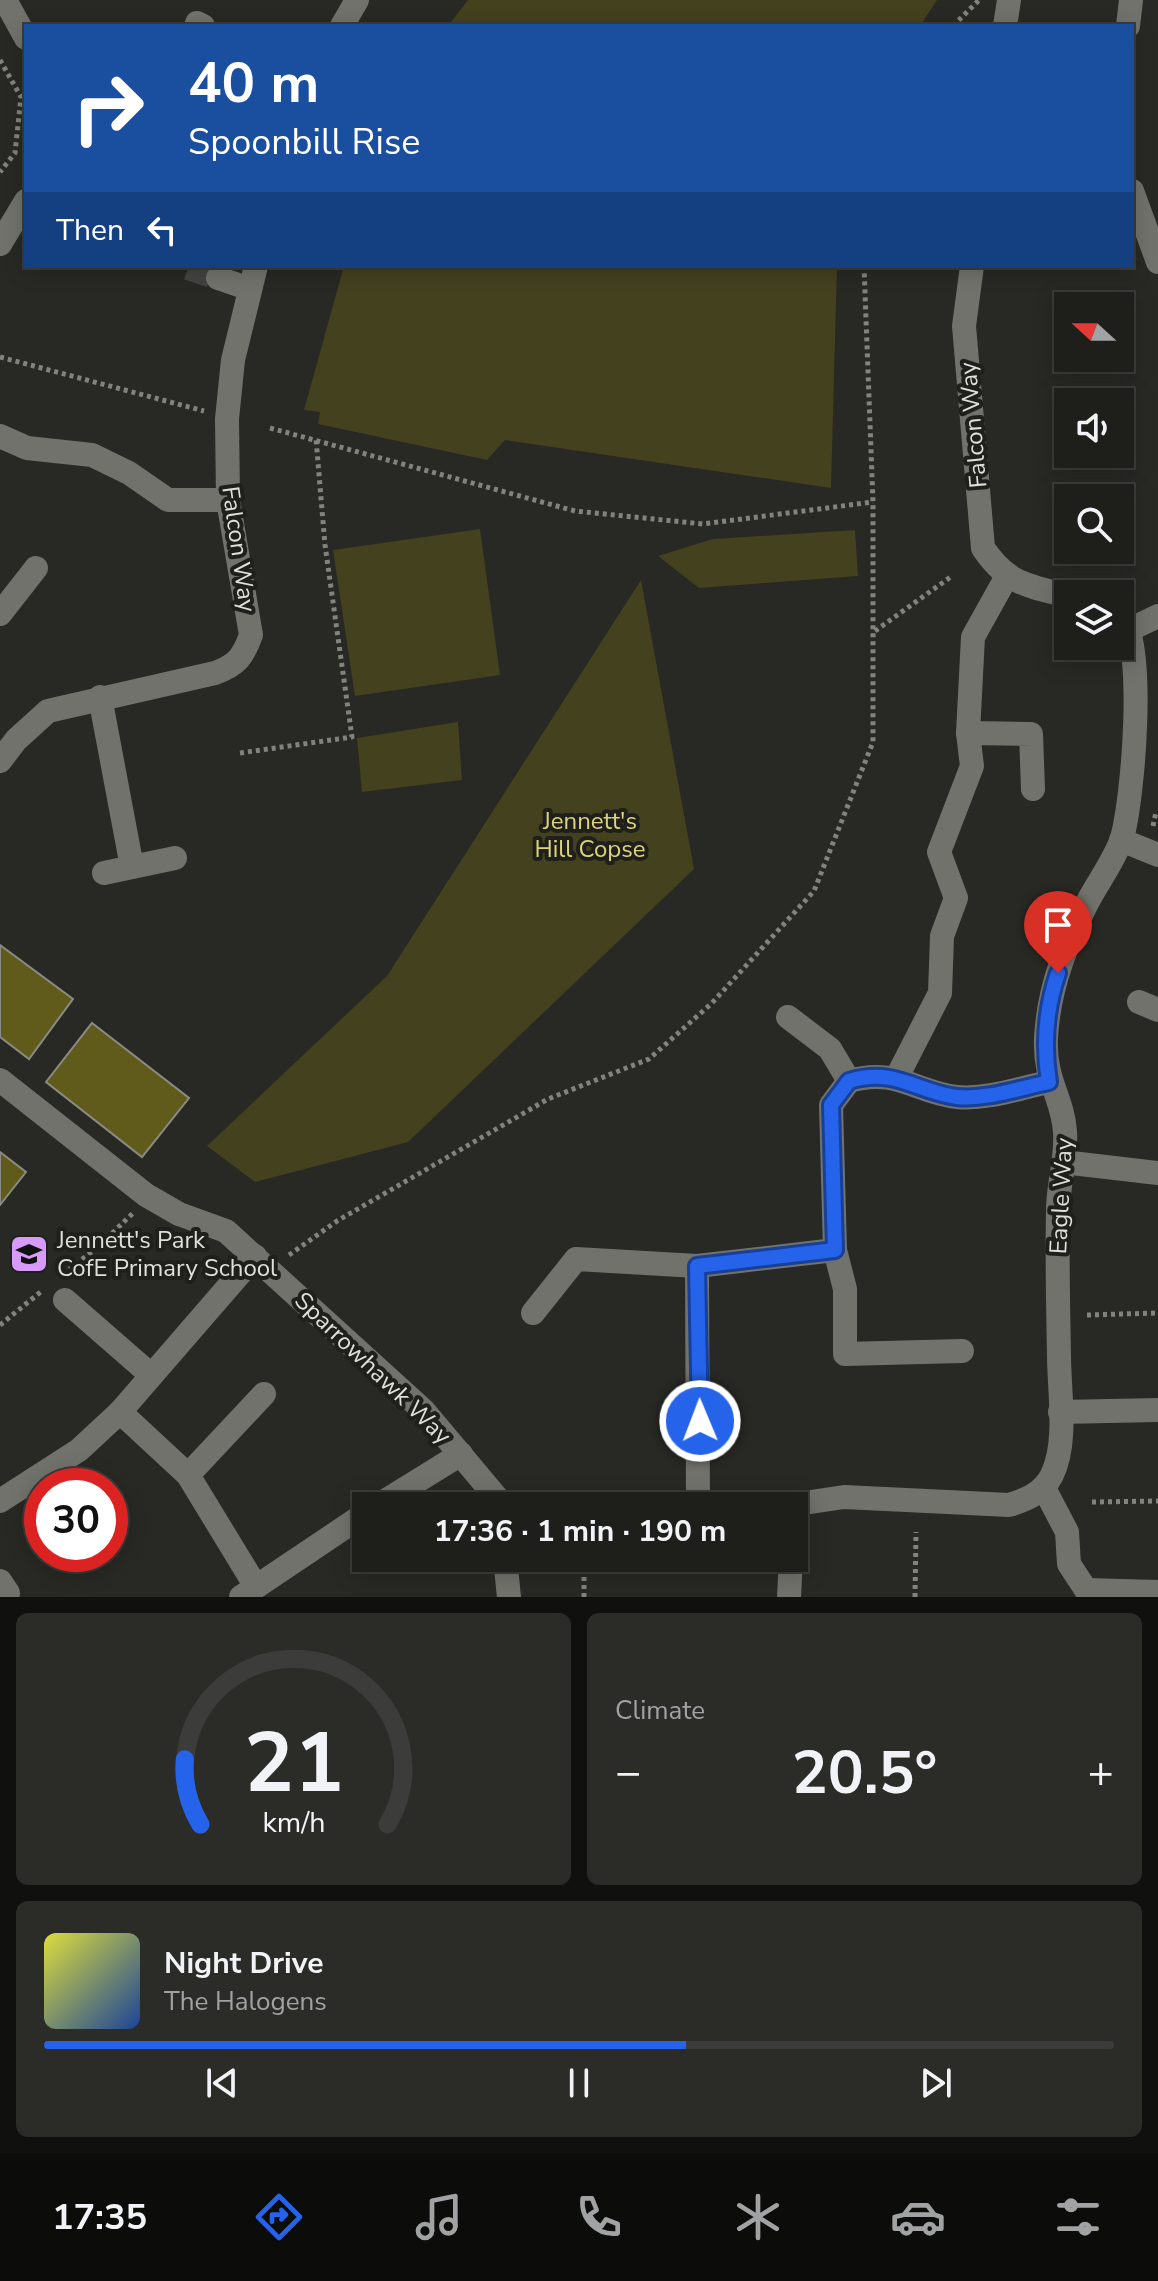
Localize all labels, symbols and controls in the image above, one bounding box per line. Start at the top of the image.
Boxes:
text: 40 m [188,45,319,122]
icon: right [56,56,160,160]
text: Spoonbill Rise [188,118,420,167]
icon: left [140,208,184,252]
text: Then [56,210,124,251]
north arrow [1054,292,1134,372]
map controls [1054,292,1134,660]
street label: Falcon Way [951,360,994,489]
button: sound [1054,388,1134,468]
street label: Falcon Way [214,484,264,614]
button: search [1054,484,1134,564]
button: layers [1054,580,1134,660]
park label: Jennett's Hill Copse [534,805,646,865]
pin [1024,891,1092,973]
icon: arrive [1036,903,1080,947]
street label: Eagle Way [1042,1136,1080,1255]
place label: Jennett's Park CofE Primary School [56,1224,277,1284]
school or university icon: Jennett's Park CofE Primary School [8,1233,50,1275]
street label: Sparrowhawk Way [288,1285,459,1452]
position arrow [658,1379,742,1463]
speed limit sign: 30 [24,1468,128,1572]
text: 17:36 · 1 min · 190 m [434,1511,726,1552]
text: Climate [615,1693,705,1728]
text: 21 [244,1707,343,1820]
text: 20.5° [792,1732,937,1814]
text: − [615,1743,641,1803]
text: + [1088,1743,1114,1803]
text: km/h [262,1803,325,1842]
text: Night Drive [164,1943,323,1984]
text: The Halogens [164,1984,327,2019]
icon: previous [200,2061,244,2105]
icon: pause [557,2061,601,2105]
icon: next [914,2061,958,2105]
icon: directions [251,2189,307,2245]
icon: music [411,2189,467,2245]
icon: phone [571,2189,627,2245]
icon: climate [730,2189,786,2245]
icon: car [890,2189,946,2245]
icon: filters [1050,2189,1106,2245]
text: 17:35 [52,2193,147,2242]

